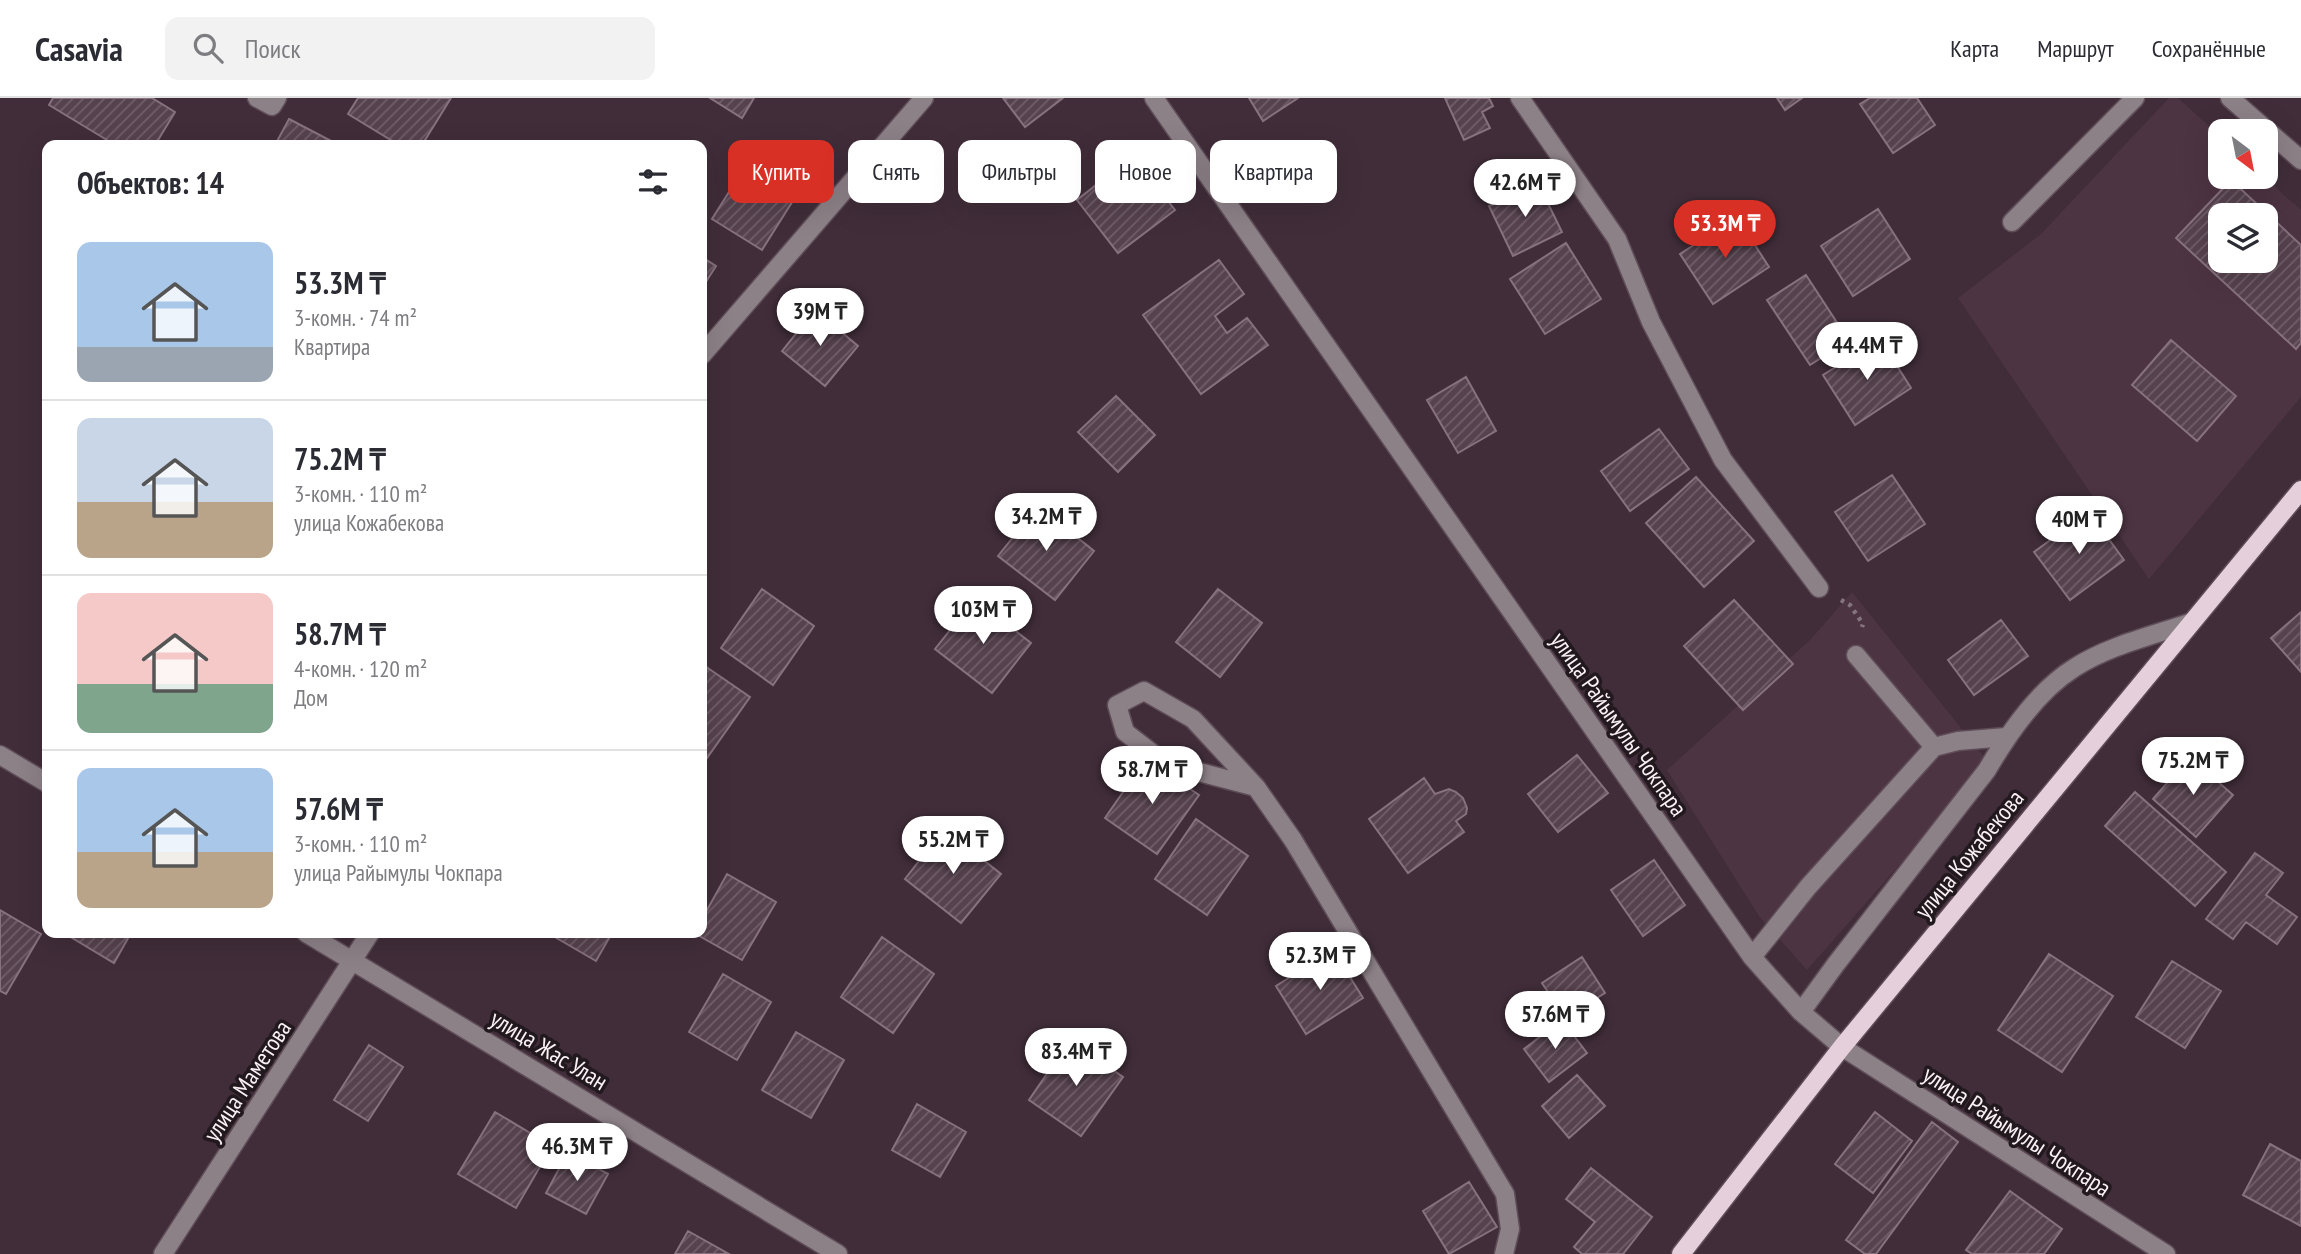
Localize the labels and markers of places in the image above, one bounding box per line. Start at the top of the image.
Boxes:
pin: 42.6M ₸ [1460,159,1590,219]
pin: 53.3M ₸ [1660,200,1790,260]
pin: 39M ₸ [771,288,869,348]
pin: 44.4M ₸ [1802,322,1932,382]
pin: 34.2M ₸ [981,494,1111,553]
pin: 40M ₸ [2030,496,2128,556]
pin: 103M ₸ [926,587,1040,646]
pin: 75.2M ₸ [2128,738,2258,797]
pin: 58.7M ₸ [1087,746,1217,806]
pin: 55.2M ₸ [888,816,1018,876]
pin: 52.3M ₸ [1255,932,1385,992]
pin: 57.6M ₸ [1490,992,1620,1051]
pin: 83.4M ₸ [1011,1028,1141,1088]
pin: 46.3M ₸ [512,1124,642,1183]

